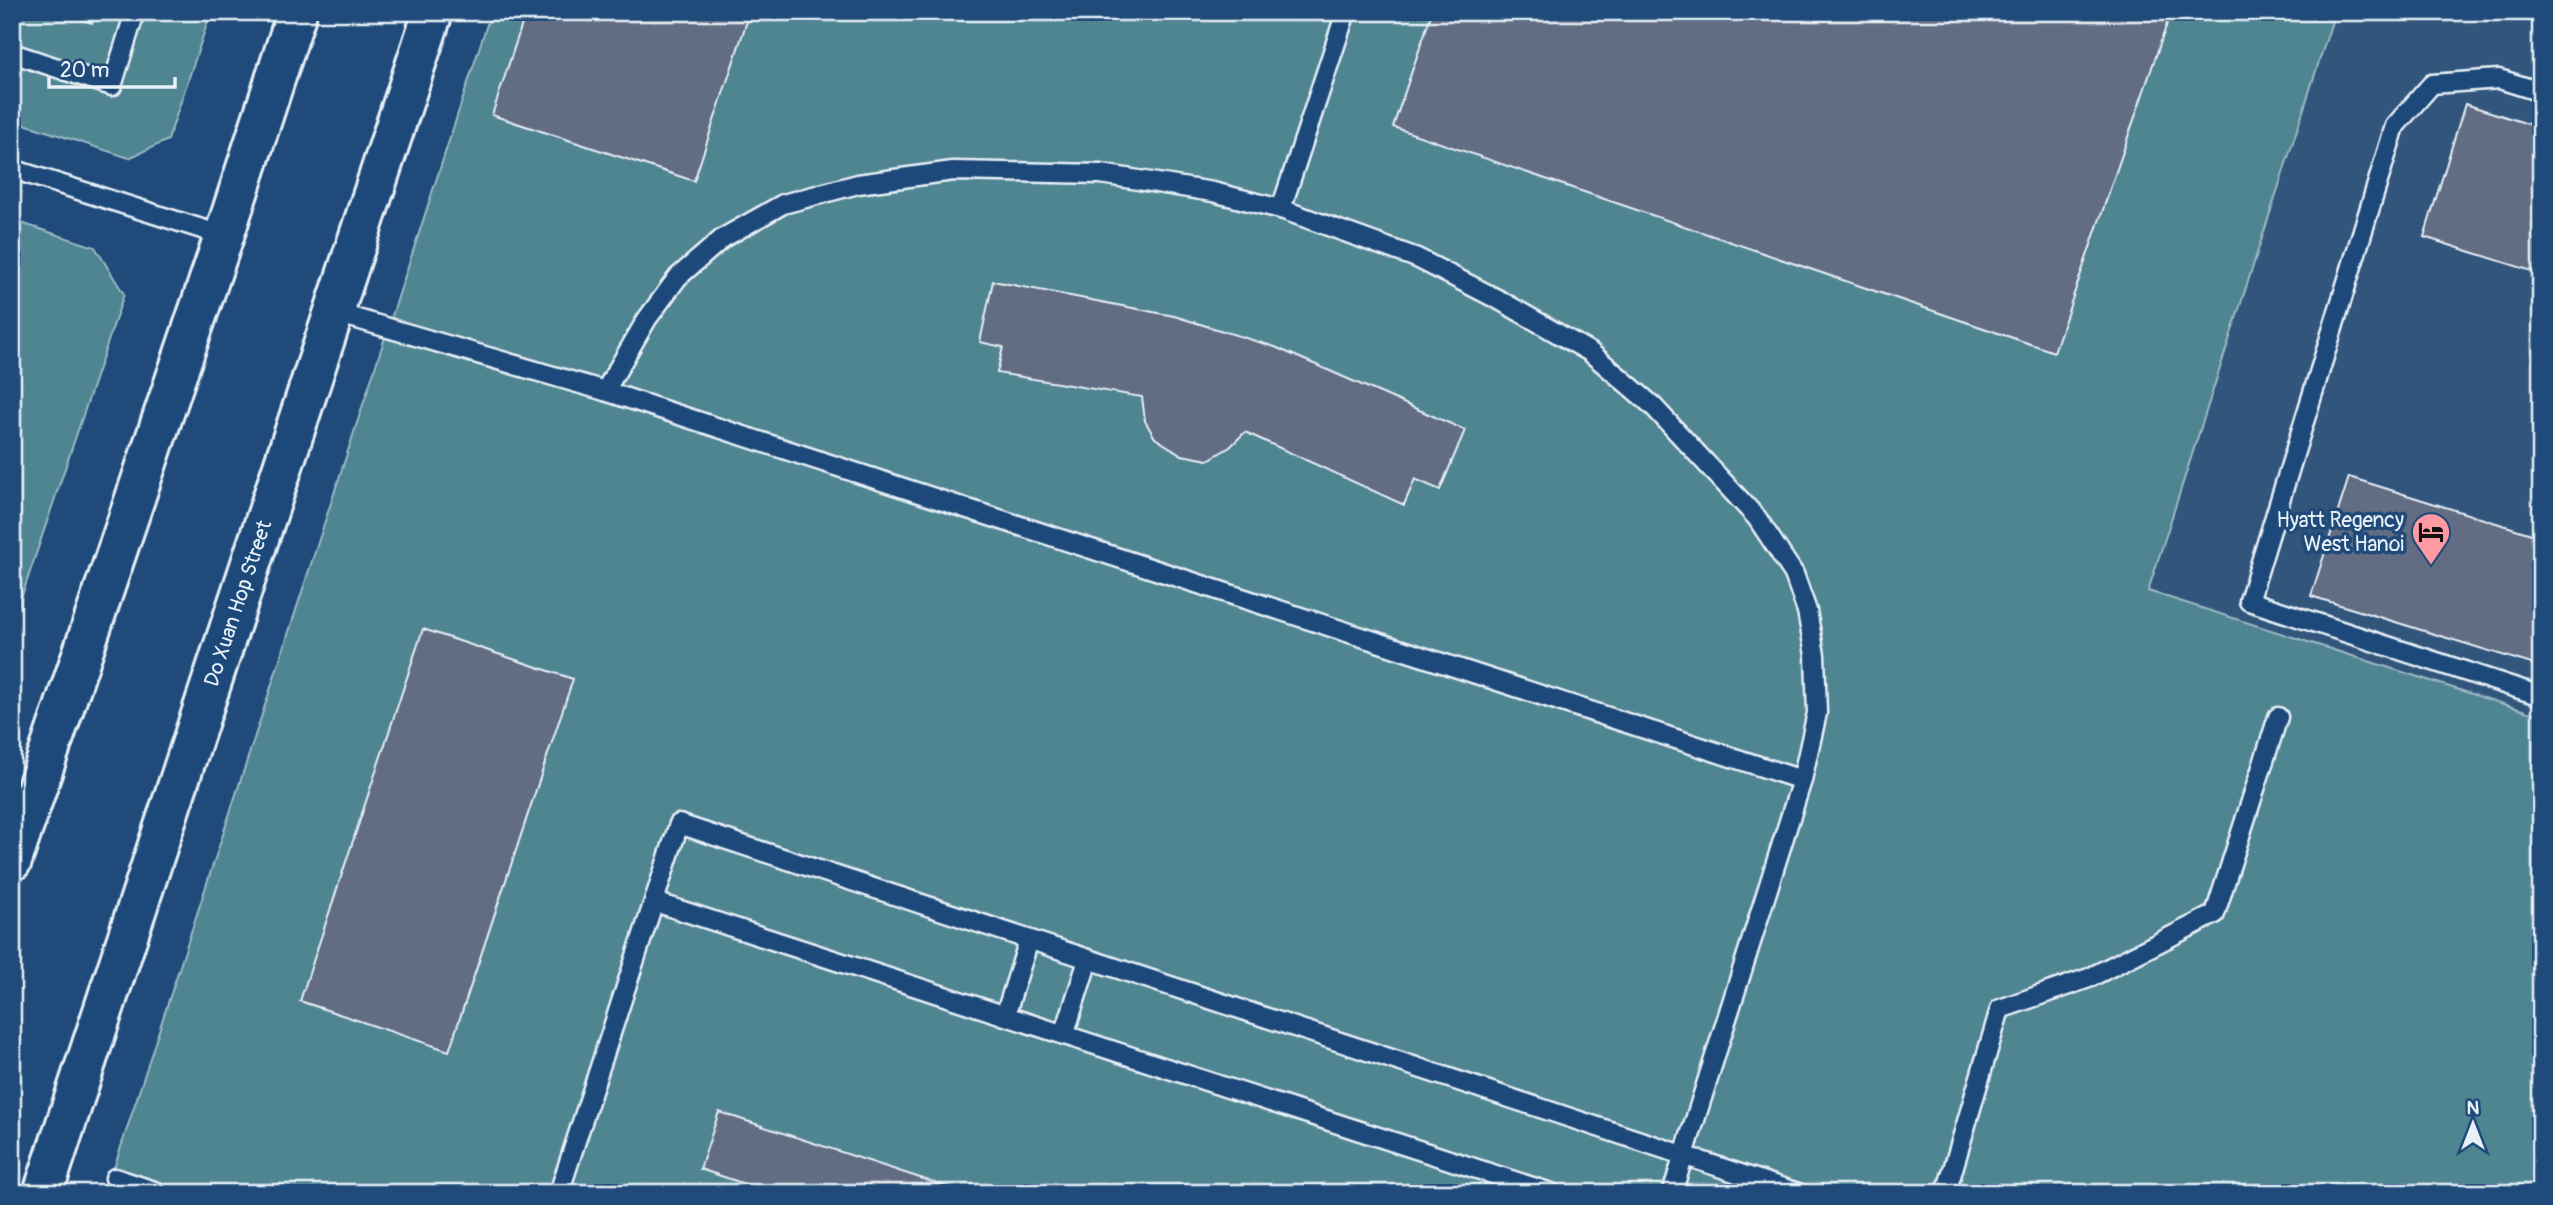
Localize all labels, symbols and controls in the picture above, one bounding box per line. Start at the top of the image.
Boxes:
scale bar [49,46,175,90]
text: 20 m [60,57,109,84]
place label: Hyatt Regency West Hanoi [2277,507,2404,558]
hotel icon: Hyatt Regency West Hanoi [2410,511,2452,566]
street label: Do Xuan Hop Street [198,516,278,690]
north arrow [2438,1090,2508,1160]
text: N [2467,1096,2480,1120]

